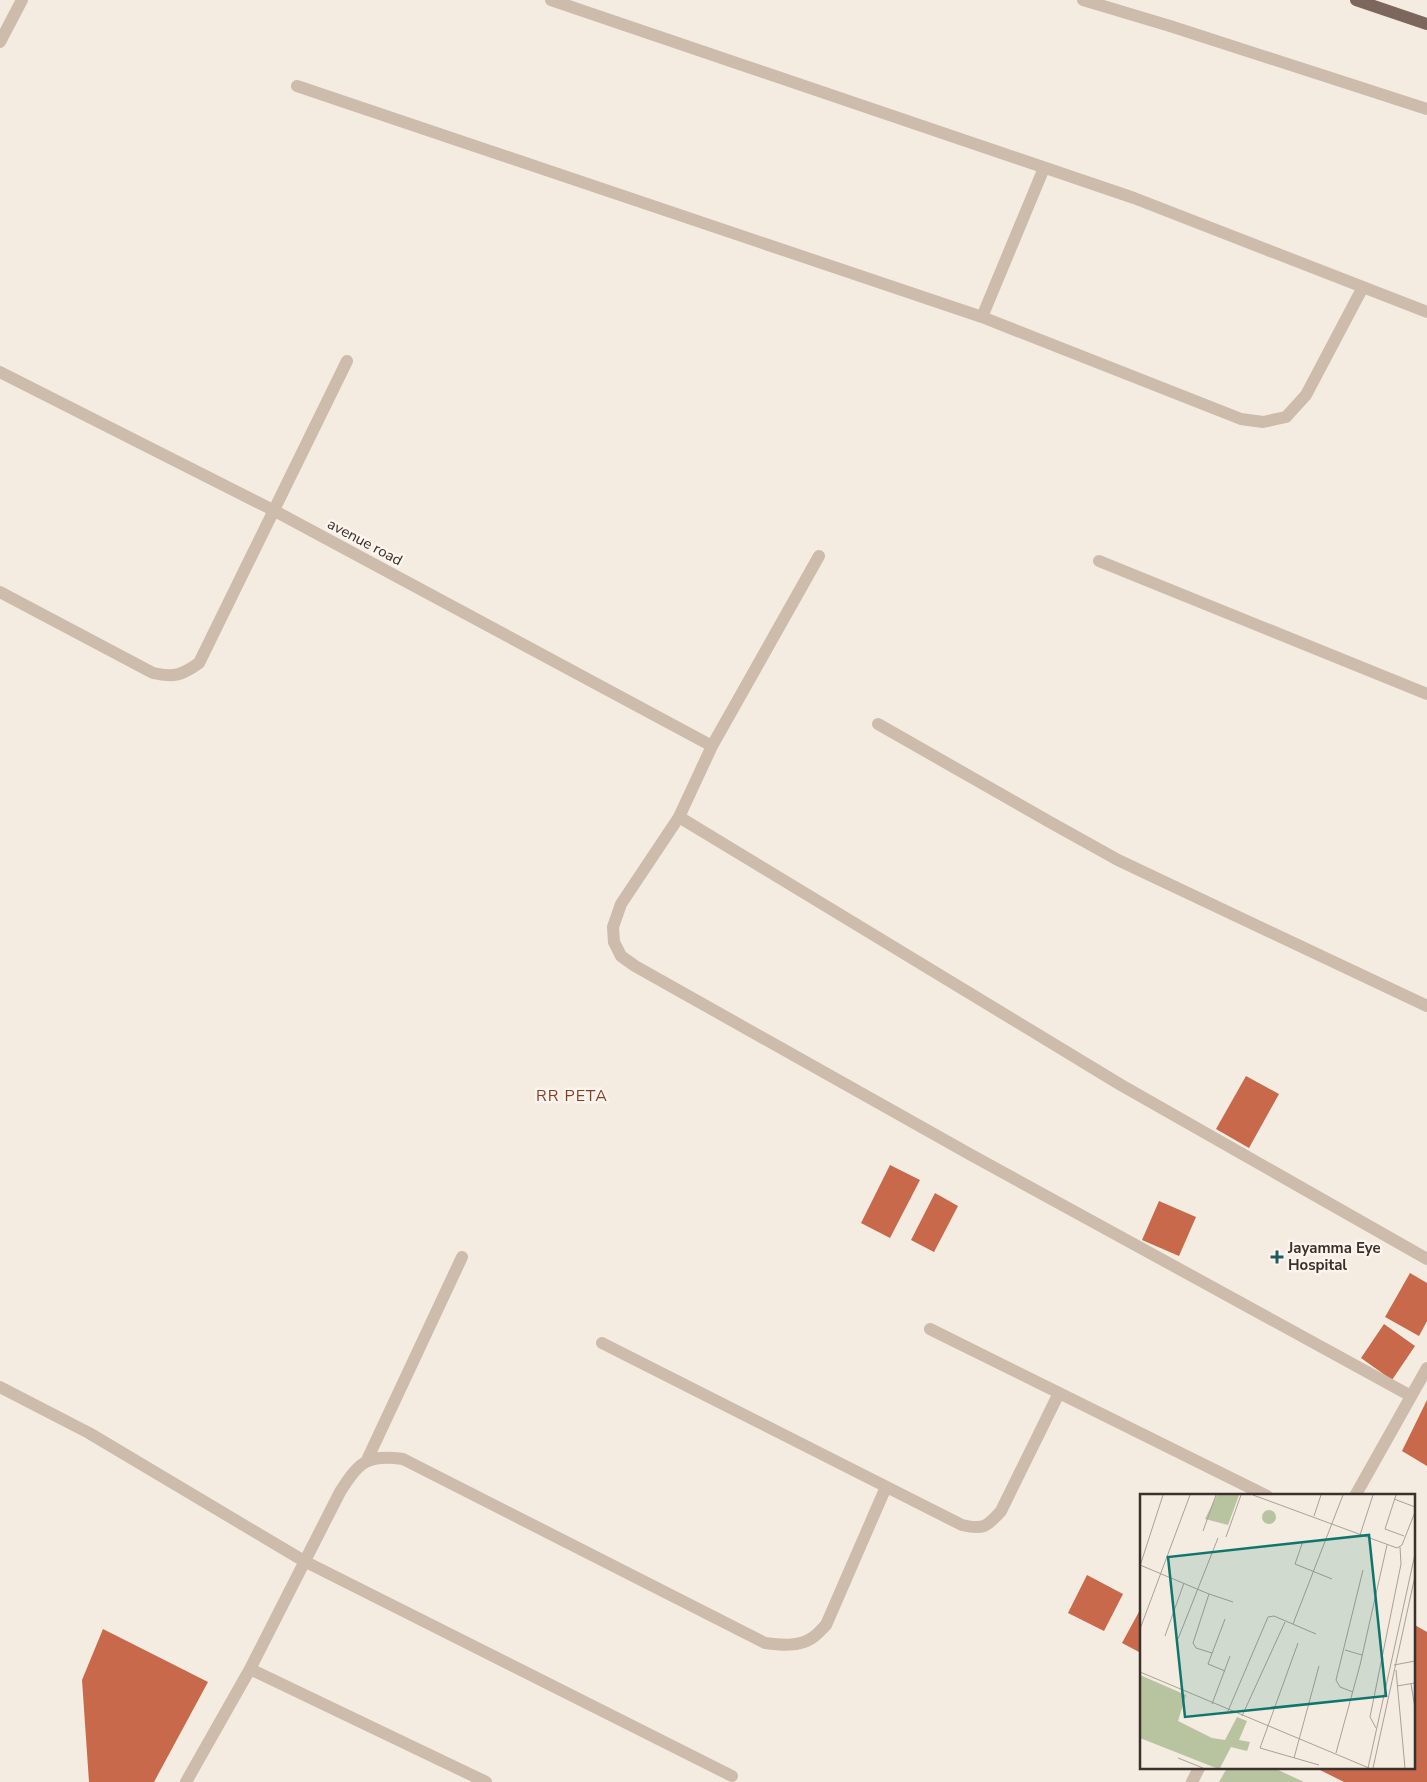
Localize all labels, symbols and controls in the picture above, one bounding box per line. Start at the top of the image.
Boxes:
street label: avenue road [324,514,406,570]
district label: RR PETA [536,1085,608,1107]
place label: Jayamma Eye Hospital [1287,1238,1381,1275]
marker: Jayamma Eye Hospital [1270,1250,1284,1264]
inset map [1140,1494,1414,1770]

